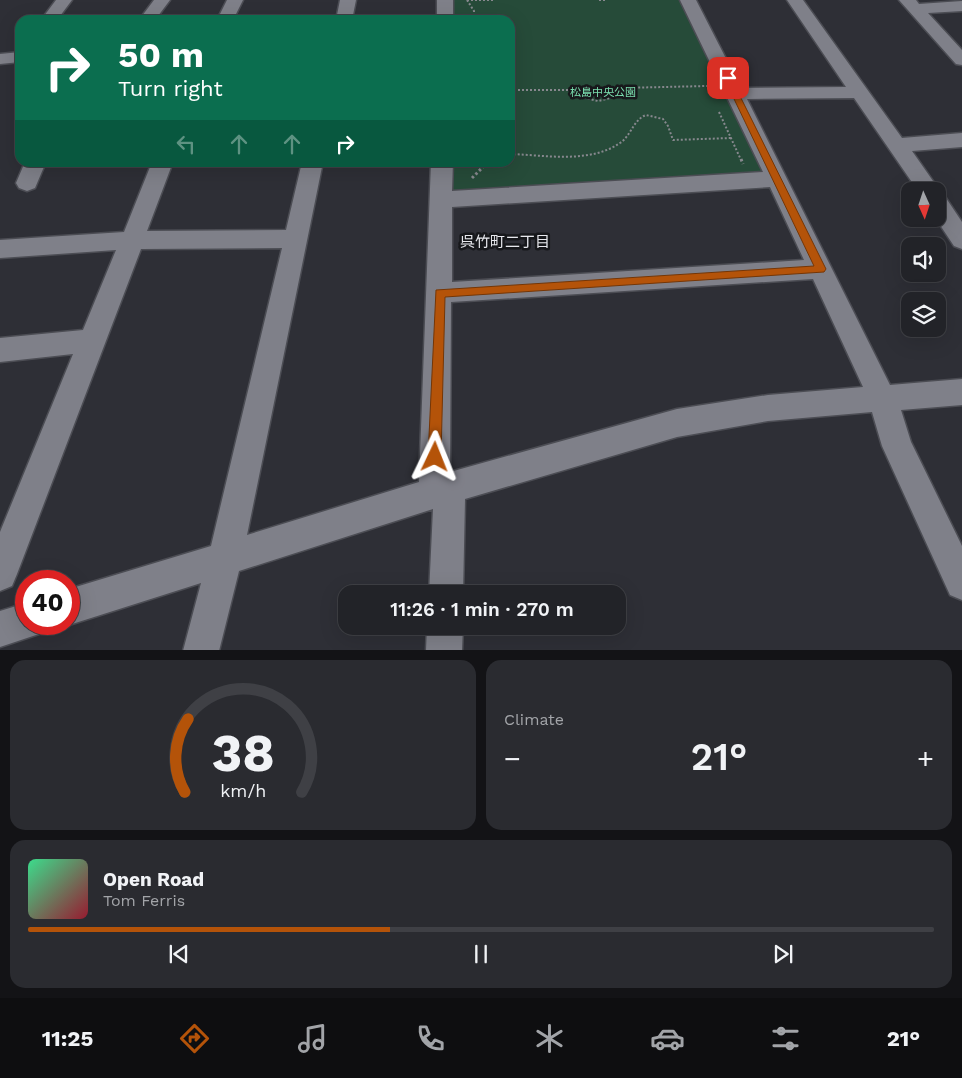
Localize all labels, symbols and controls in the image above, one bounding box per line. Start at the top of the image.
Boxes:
text: 50 m [118,34,204,76]
icon: right [35,35,100,100]
pin [707,57,749,99]
icon: arrive [714,64,742,92]
text: Turn right [118,76,223,101]
park label: 松島中央公園 [570,86,636,99]
icon: left [172,130,200,158]
icon: ahead [225,130,253,158]
icon: ahead [278,130,306,158]
icon: right [331,130,359,158]
north arrow [901,182,946,228]
map controls [901,182,946,337]
district label: 呉竹町二丁目 [460,233,550,251]
button: sound [901,237,946,282]
button: layers [901,292,946,337]
position arrow [408,430,460,482]
speed limit sign: 40 [15,570,80,635]
text: 11:26 · 1 min · 270 m [390,598,574,621]
text: Climate [504,710,564,729]
text: 38 [211,723,275,784]
text: 21° [691,735,747,779]
text: − [504,742,521,775]
text: + [917,742,934,775]
text: km/h [220,780,266,801]
text: Open Road [103,868,204,891]
text: Tom Ferris [103,891,185,910]
icon: previous [165,940,193,968]
icon: pause [467,940,495,968]
icon: next [769,940,797,968]
icon: directions [177,1021,212,1056]
icon: music [295,1021,330,1056]
icon: phone [413,1021,448,1056]
icon: climate [532,1021,567,1056]
icon: car [650,1021,685,1056]
icon: filters [768,1021,803,1056]
text: 11:25 [42,1026,93,1051]
text: 21° [887,1026,920,1051]

